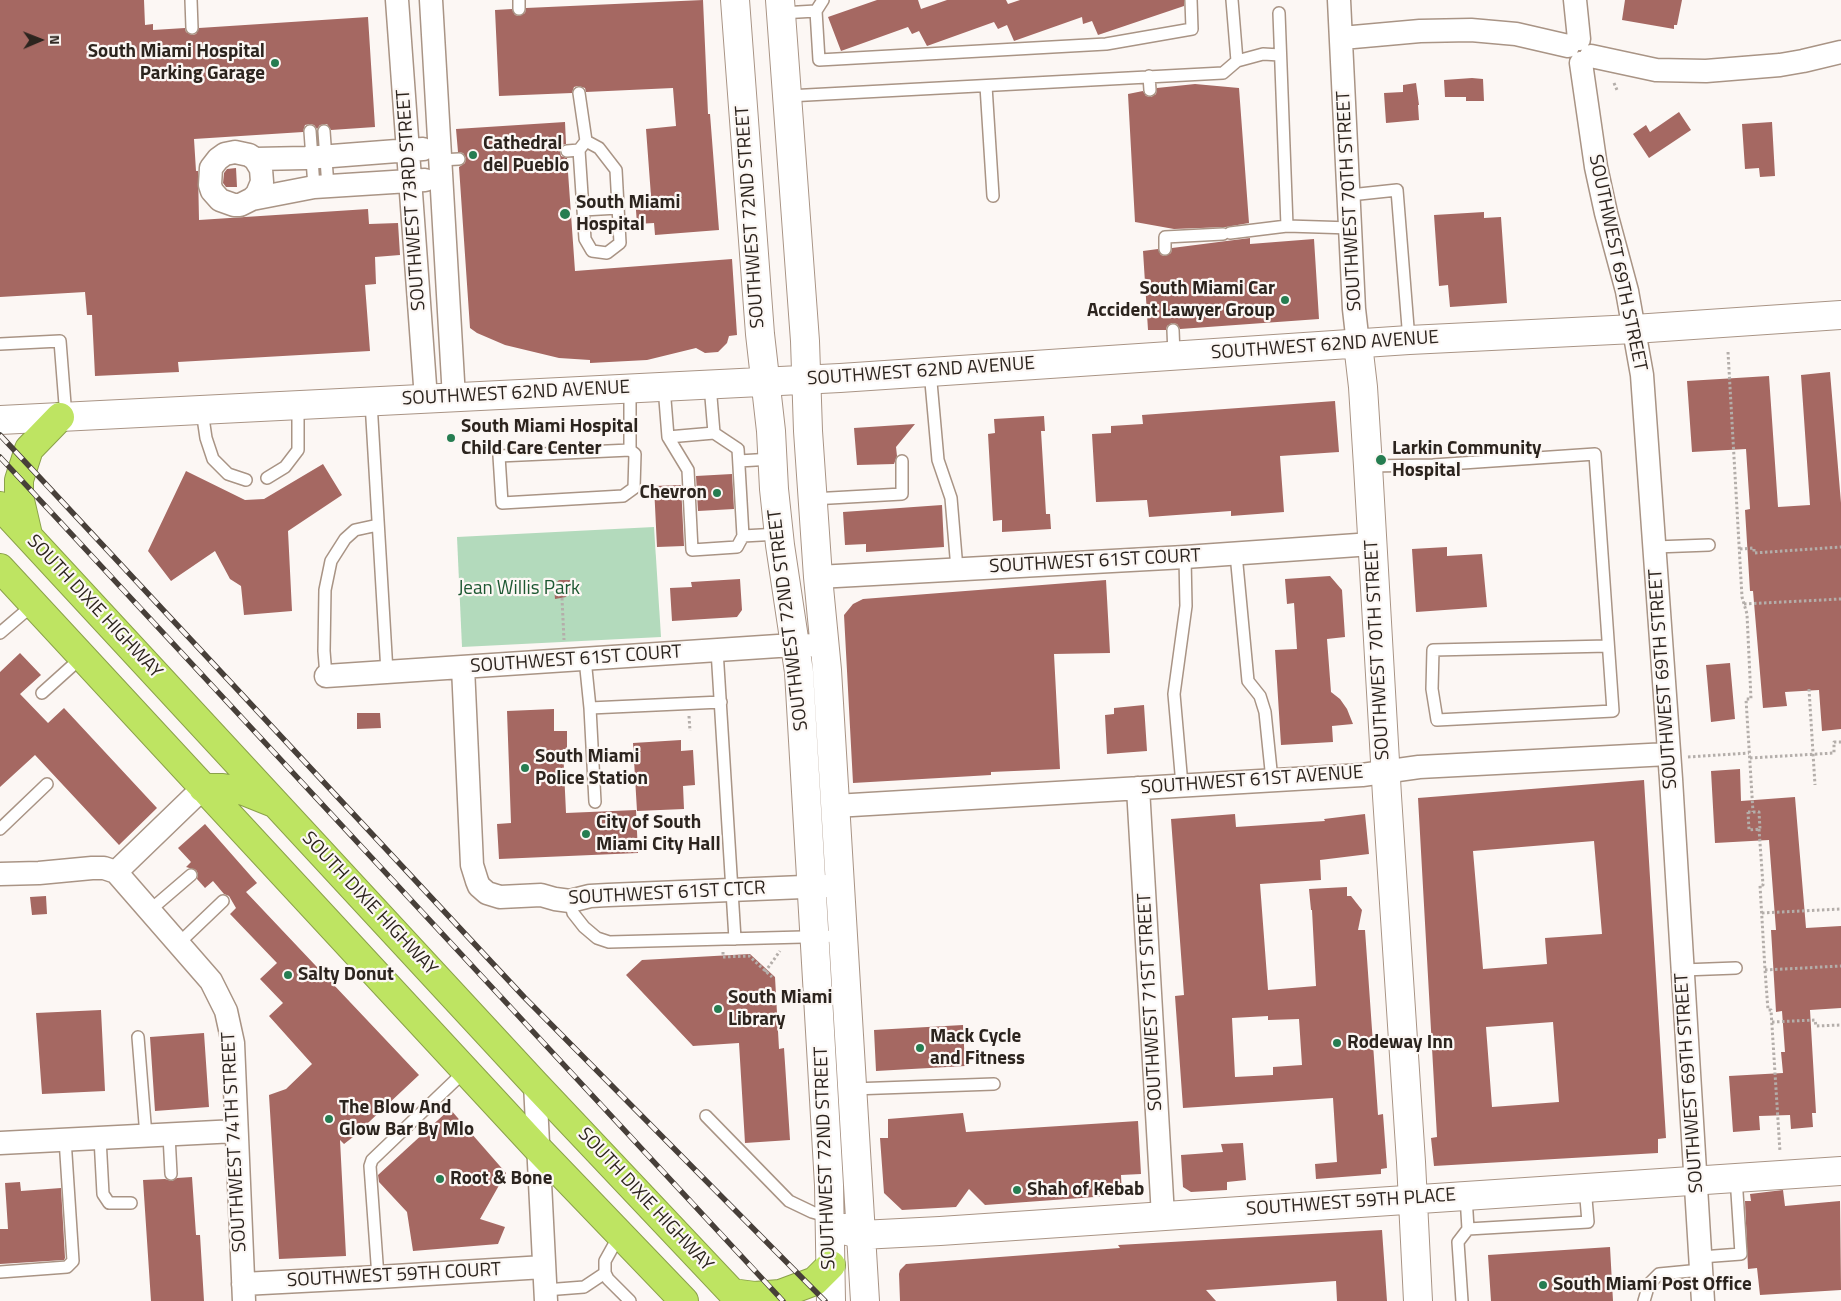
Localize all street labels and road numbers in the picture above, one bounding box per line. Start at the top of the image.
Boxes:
street label: SOUTHWEST 73RD STREET [393,88,431,312]
street label: SOUTHWEST 70TH STREET [1333,90,1367,312]
street label: SOUTHWEST 72ND STREET [732,105,770,329]
street label: SOUTHWEST 69TH STREET [1583,153,1651,373]
street label: SOUTHWEST 62ND AVENUE [1210,327,1440,365]
street label: SOUTHWEST 62ND AVENUE [806,353,1036,391]
street label: SOUTHWEST 62ND AVENUE [401,377,631,411]
street label: SOUTHWEST 72ND STREET [764,508,814,732]
street label: SOUTH DIXIE HIGHWAY [22,530,166,684]
street label: SOUTHWEST 70TH STREET [1361,539,1395,761]
street label: SOUTHWEST 61ST COURT [989,545,1201,579]
street label: SOUTHWEST 69TH STREET [1645,568,1683,790]
street label: SOUTHWEST 61ST COURT [470,641,682,679]
street label: SOUTHWEST 61ST AVENUE [1140,762,1364,800]
street label: SOUTH DIXIE HIGHWAY [297,827,441,981]
street label: SOUTHWEST 61ST CTCR [568,877,766,911]
street label: SOUTHWEST 71ST STREET [1134,892,1168,1112]
street label: SOUTHWEST 69TH STREET [1671,972,1709,1194]
street label: SOUTHWEST 74TH STREET [218,1031,252,1253]
street label: SOUTHWEST 72ND STREET [811,1046,841,1270]
street label: SOUTH DIXIE HIGHWAY [573,1123,717,1277]
street label: SOUTHWEST 59TH PLACE [1245,1184,1457,1222]
street label: SOUTHWEST 59TH COURT [286,1259,502,1293]

